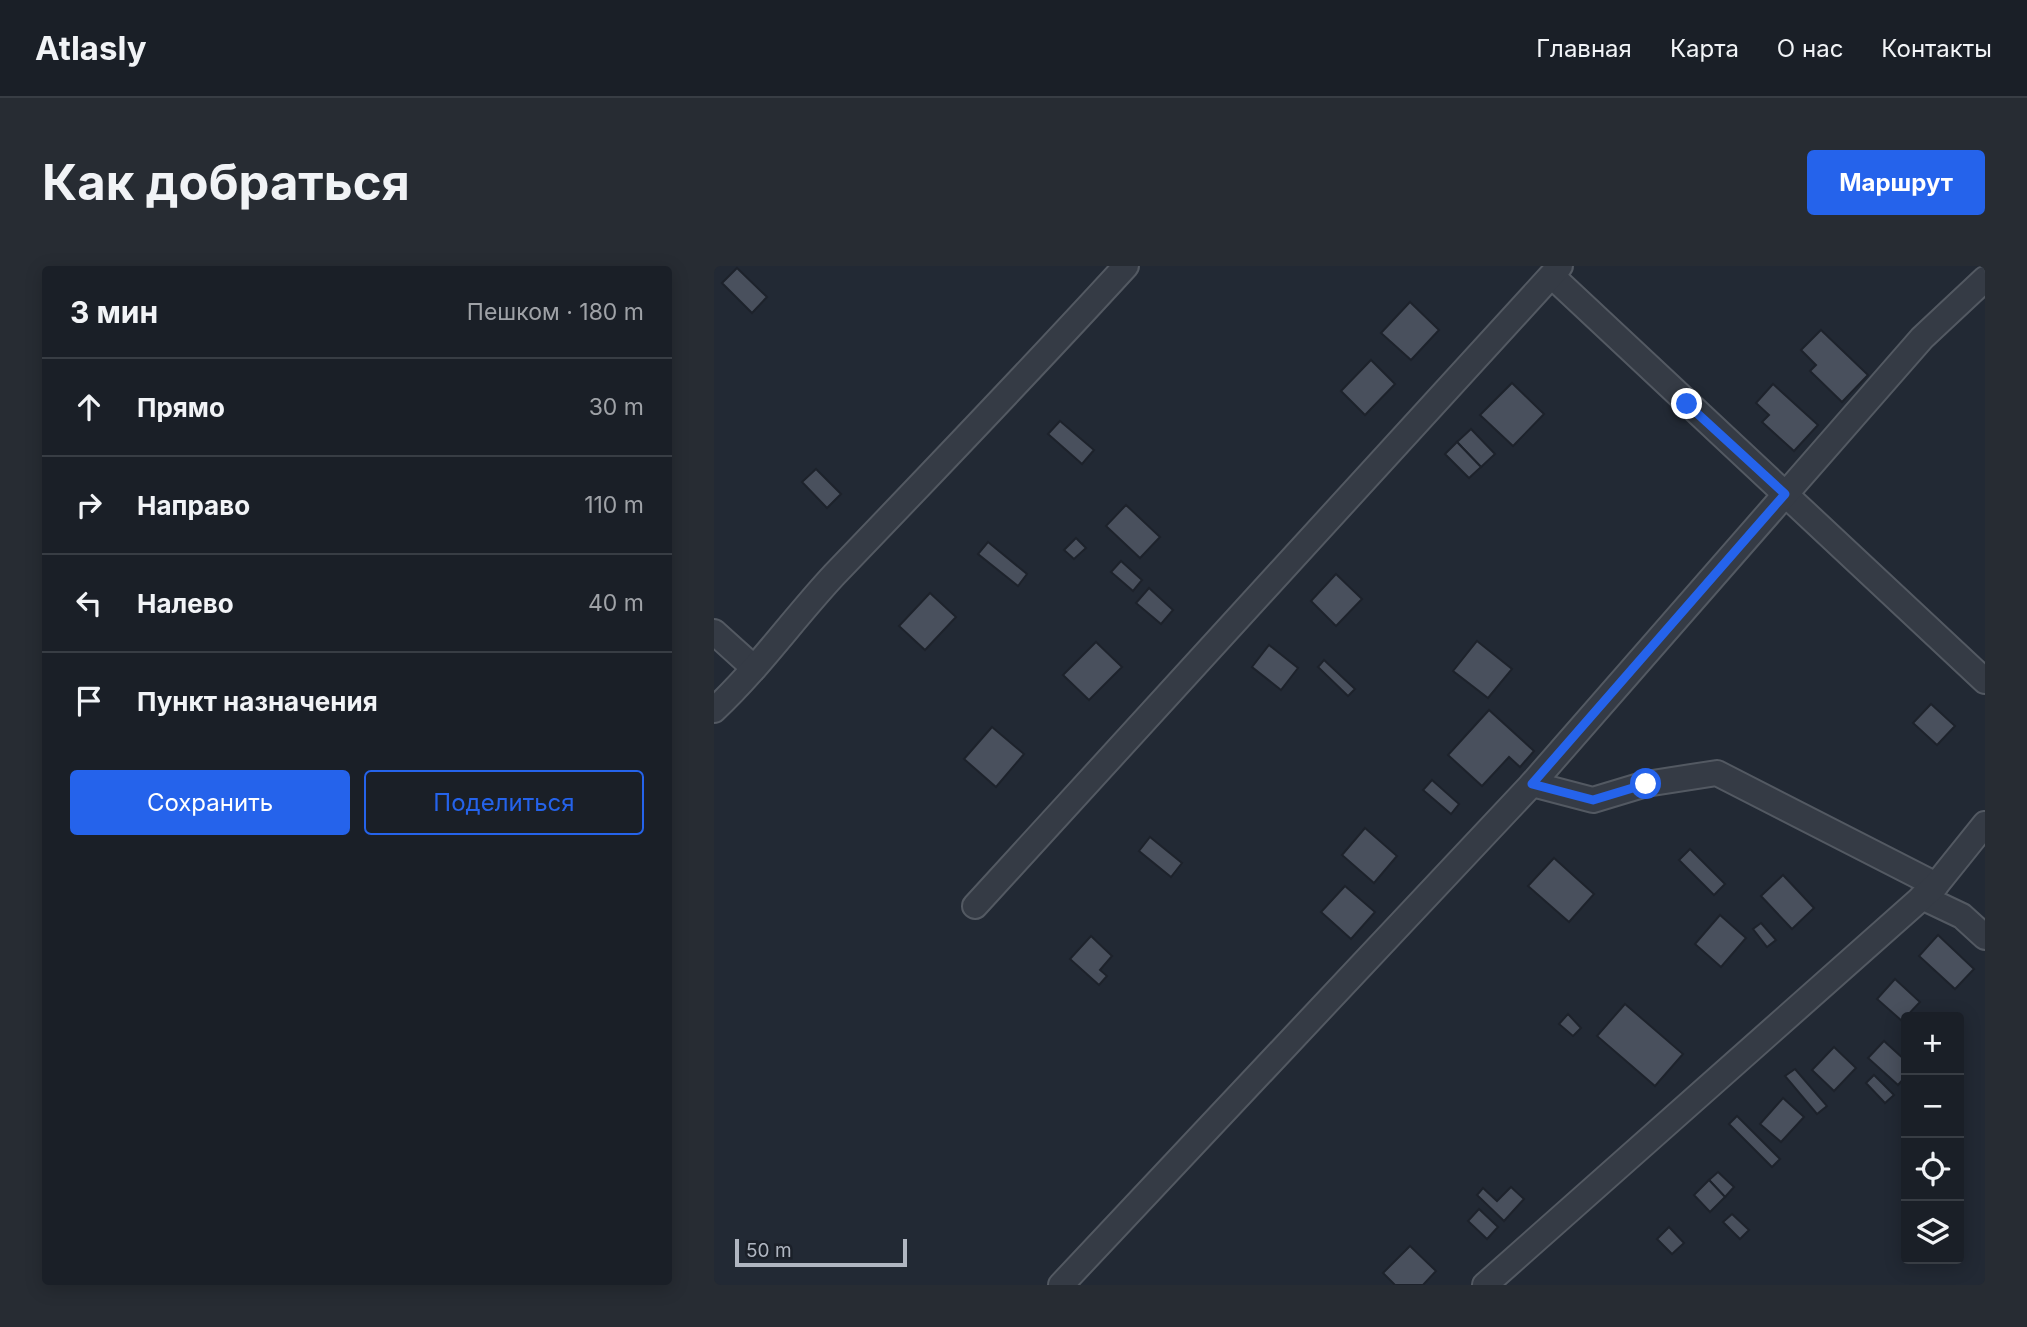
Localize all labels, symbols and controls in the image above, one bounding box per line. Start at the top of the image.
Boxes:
text: Atlasly [35,28,147,68]
text: Главная [1536,34,1632,63]
text: Карта [1670,34,1739,63]
text: О нас [1777,34,1843,63]
text: Контакты [1881,34,1992,63]
button: Маршрут [1807,150,1985,215]
text: Как добраться [42,153,410,212]
text: 3 мин [70,294,158,330]
text: Пешком · 180 m [467,298,644,326]
icon: ahead [70,388,108,426]
route end [1671,388,1702,419]
text: Прямо [137,392,225,423]
text: 30 m [589,393,644,421]
icon: right [70,486,108,524]
text: Направо [137,490,250,521]
text: 110 m [584,491,644,519]
icon: left [70,584,108,622]
text: Налево [137,588,234,619]
text: 40 m [588,589,644,617]
icon: arrive [70,682,108,720]
text: Пункт назначения [137,686,378,717]
route start [1630,768,1661,799]
button: Сохранить [70,770,350,835]
button: Поделиться [364,770,644,835]
map controls [1901,1012,1964,1264]
button: + [1901,1012,1964,1075]
button: − [1901,1075,1964,1138]
button: locate [1901,1138,1964,1201]
button: layers [1901,1201,1964,1264]
scale bar [735,1236,906,1268]
text: 50 m [746,1239,792,1262]

